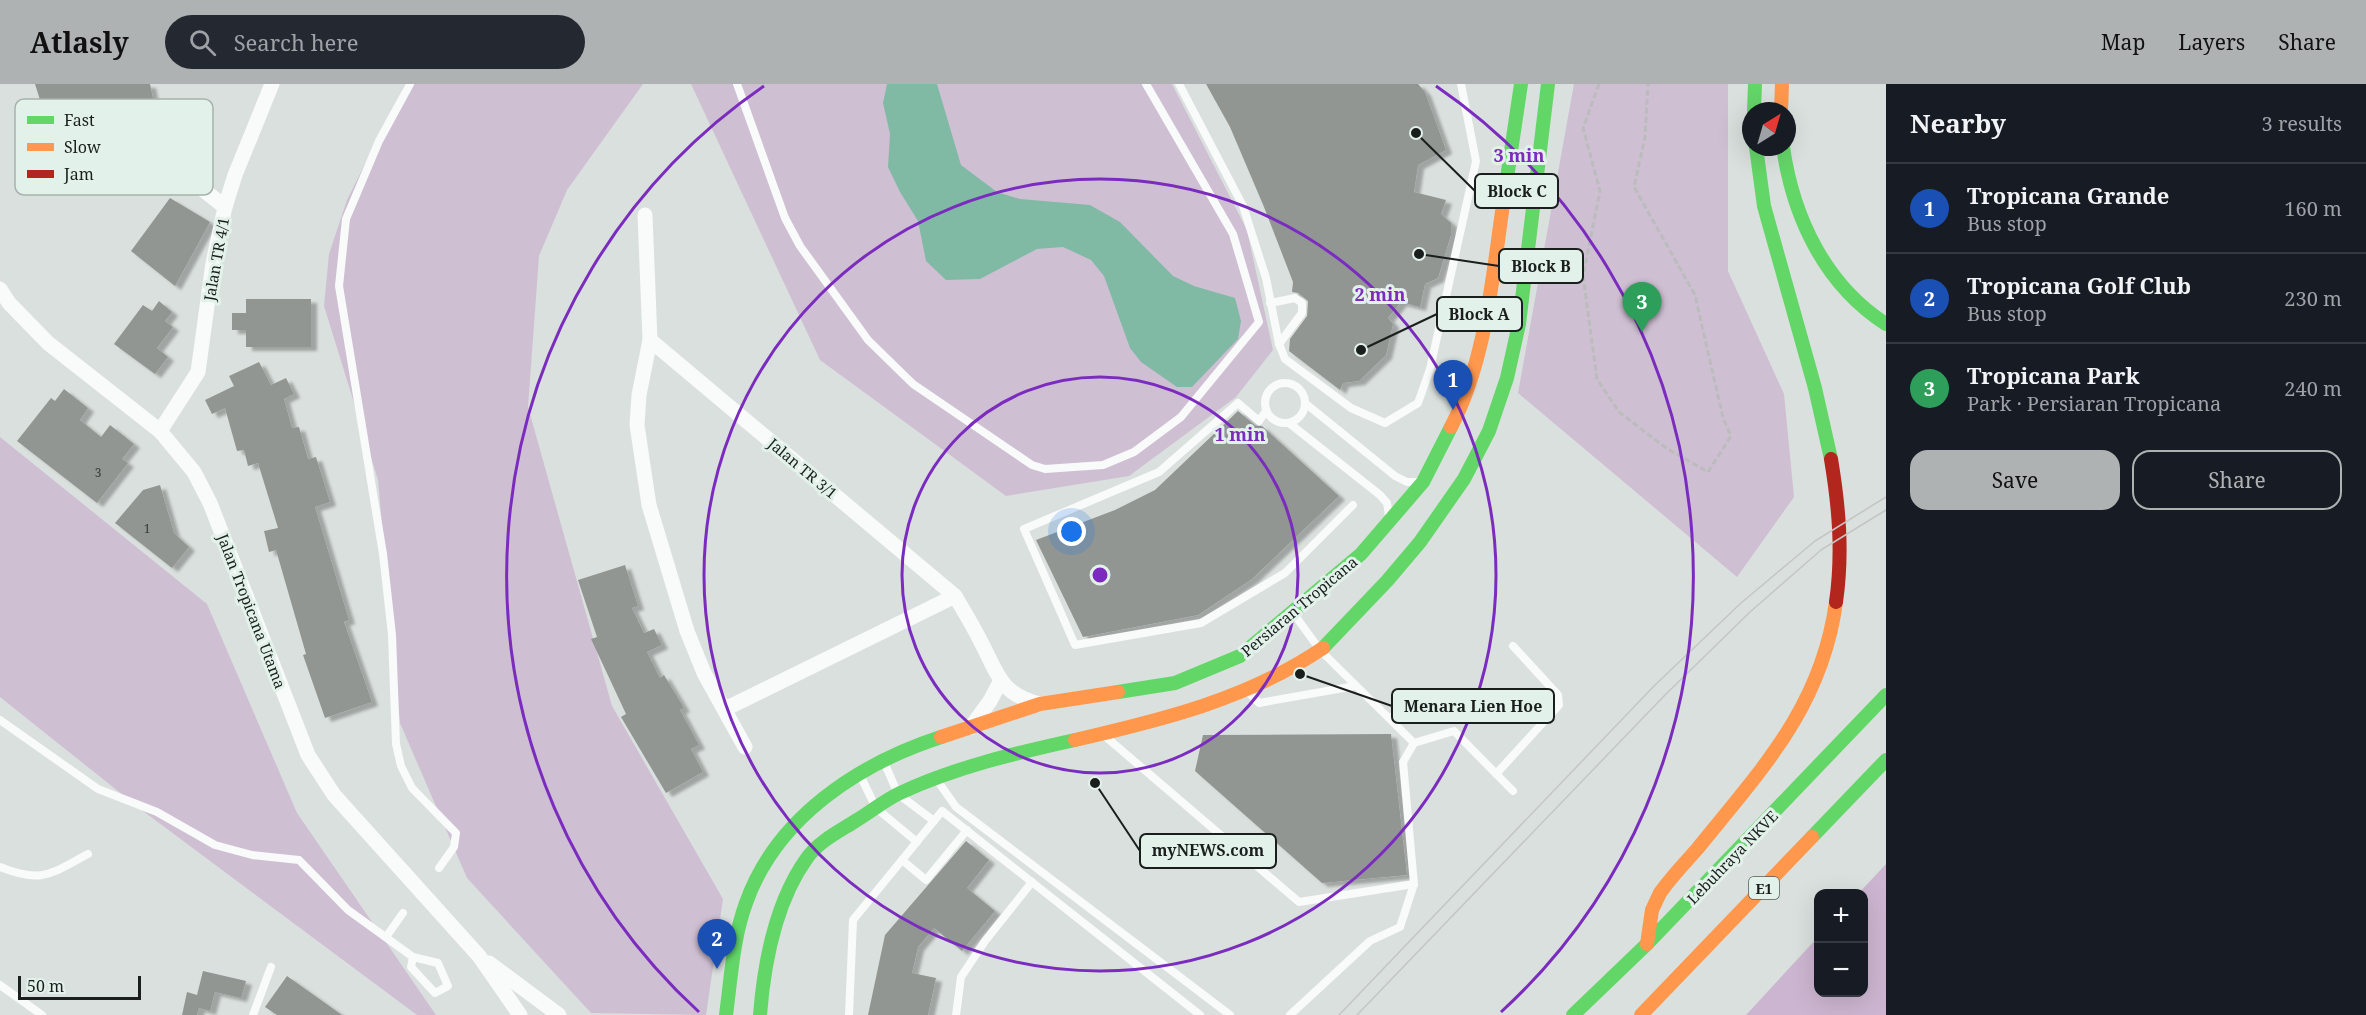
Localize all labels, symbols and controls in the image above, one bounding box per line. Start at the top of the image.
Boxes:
search box [165,15,585,69]
text: Atlasly [30,23,129,61]
icon: search [186,26,219,59]
text: Search here [234,27,359,57]
text: Map [2101,28,2145,56]
text: Layers [2178,28,2245,56]
text: Share [2278,28,2336,56]
legend [15,99,213,195]
north arrow [1742,102,1796,156]
text: Nearby [1910,105,2006,141]
text: Fast [64,109,95,131]
text: 3 results [2262,110,2342,137]
text: Slow [64,136,101,158]
text: 3 min [1494,143,1544,167]
text: Jam [63,163,94,185]
callout: Block C [1475,174,1558,208]
text: Block C [1487,180,1547,202]
text: Tropicana Grande [1967,180,2169,210]
text: 1 [1924,195,1935,222]
text: 160 m [2284,195,2342,222]
text: Bus stop [1967,210,2047,237]
street label: Jalan TR 4/1 [199,216,233,303]
callout: Block B [1499,249,1583,283]
text: Block B [1511,255,1571,277]
text: Tropicana Golf Club [1967,270,2191,300]
text: 2 min [1355,282,1405,306]
pin: 3 [1622,282,1662,332]
text: 2 [1924,285,1935,312]
text: 230 m [2284,285,2342,312]
callout: Block A [1437,297,1522,331]
text: Bus stop [1967,300,2047,327]
text: Block A [1448,303,1510,325]
pin: 1 [1434,360,1472,410]
text: Tropicana Park [1967,360,2139,390]
text: 3 [1924,375,1935,402]
text: 240 m [2284,375,2342,402]
text: Park · Persiaran Tropicana [1967,390,2221,417]
text: 1 min [1215,422,1265,446]
street label: Jalan TR 3/1 [763,433,842,503]
button: Save [1910,450,2120,510]
button: Share [2132,450,2342,510]
house number: 3 [95,464,102,481]
your location [1057,517,1086,546]
house number: 1 [144,520,150,537]
street label: Jalan Tropicana Utama [213,530,291,691]
street label: Persiaran Tropicana [1237,551,1361,661]
centre of rings [1090,565,1110,585]
callout: Menara Lien Hoe [1392,689,1554,723]
text: Menara Lien Hoe [1404,695,1542,717]
street label: Lebuhraya NKVE [1682,806,1782,908]
callout: myNEWS.com [1140,834,1276,868]
text: myNEWS.com [1152,839,1264,861]
road number: E1 [1749,877,1779,899]
map controls [1814,889,1868,997]
button: + [1814,889,1868,943]
pin: 2 [698,920,736,969]
button: − [1814,943,1868,997]
scale bar [18,973,141,1000]
text: 50 m [27,975,64,997]

